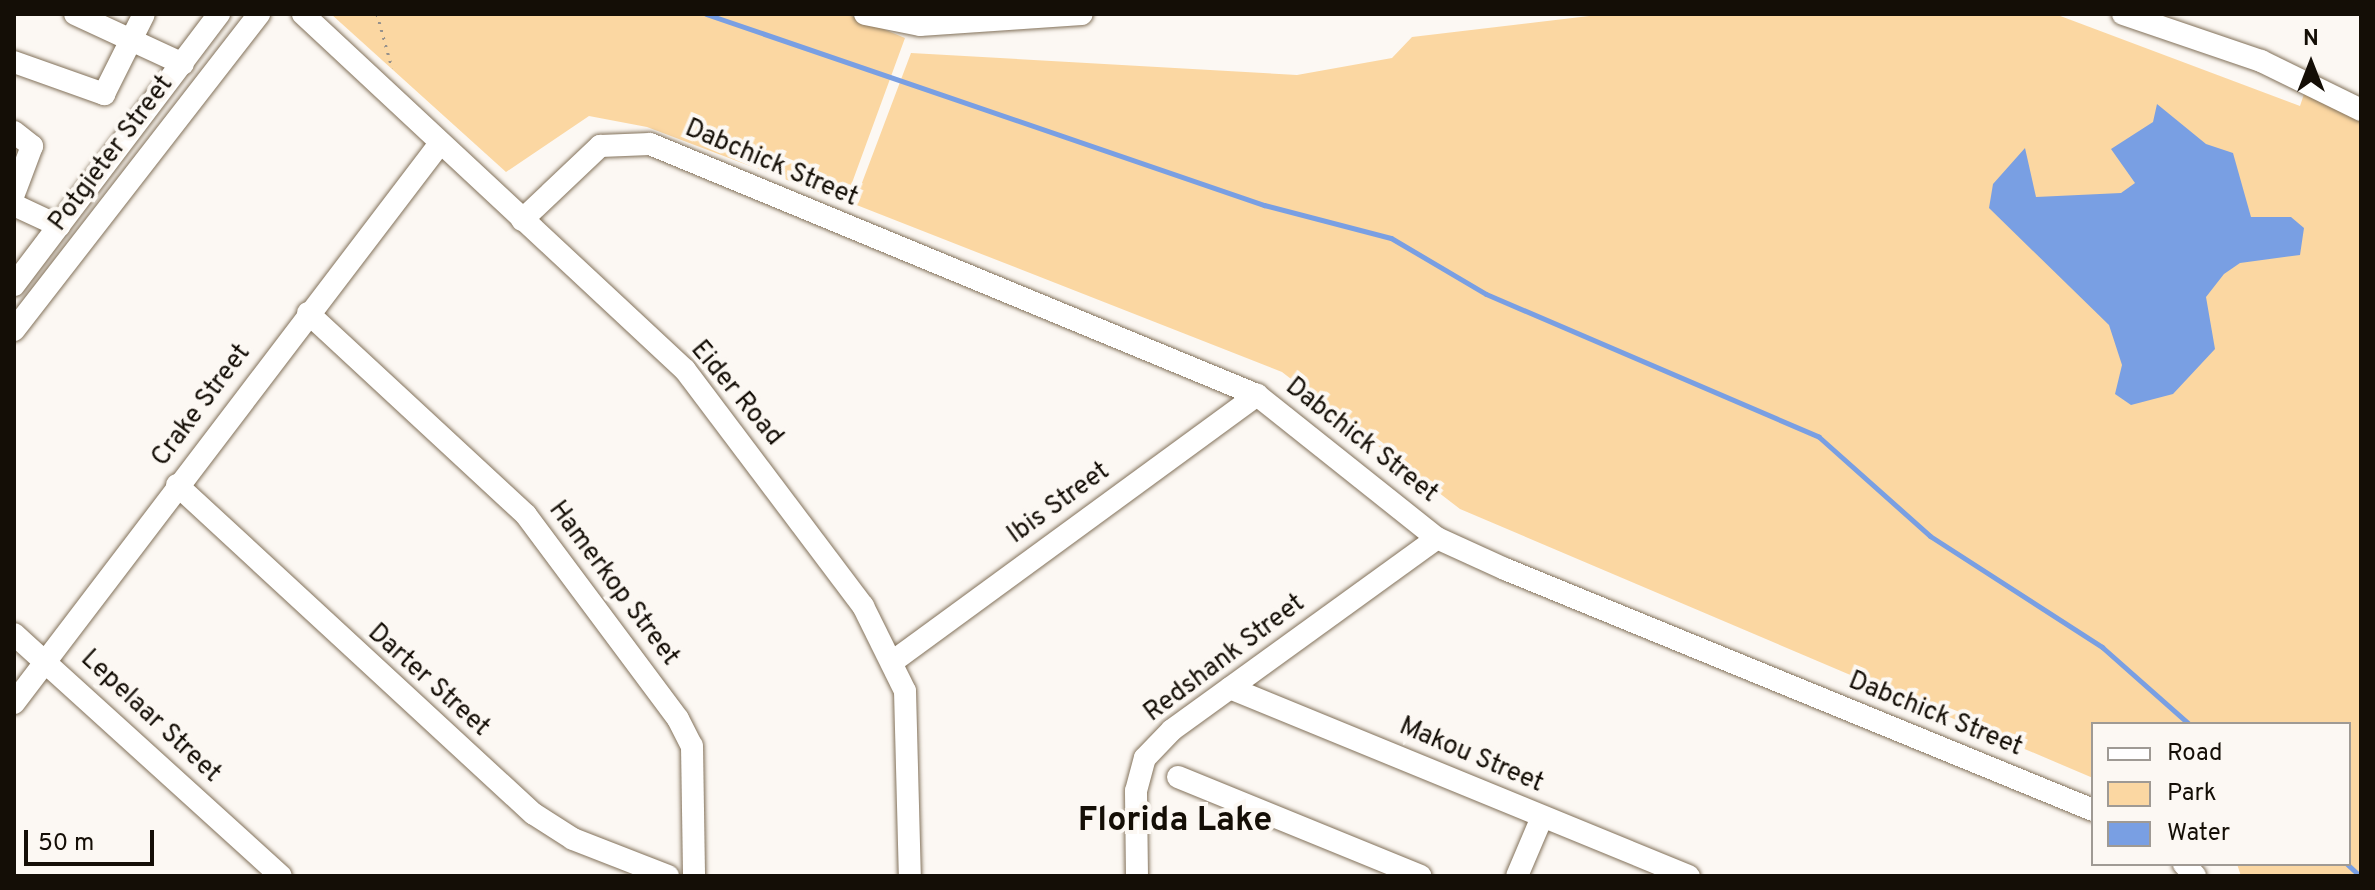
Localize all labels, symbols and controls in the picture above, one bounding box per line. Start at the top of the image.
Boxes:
north arrow [2271,24,2351,104]
text: N [2303,26,2319,53]
street label: Potgieter Street [43,70,181,238]
street label: Dabchick Street [680,114,862,214]
street label: Eider Road [683,335,789,453]
street label: Crake Street [146,339,258,473]
street label: Dabchick Street [1279,372,1443,510]
street label: Ibis Street [1002,457,1116,551]
street label: Hamerkop Street [541,496,685,672]
street label: Redshank Street [1139,589,1311,729]
street label: Darter Street [361,618,495,744]
street label: Lepelaar Street [73,644,227,790]
street label: Dabchick Street [1844,666,2026,764]
street label: Makou Street [1394,712,1548,800]
legend [2091,722,2351,866]
text: Road [2167,739,2223,769]
text: Park [2167,779,2217,809]
district label: Florida Lake [1078,802,1272,842]
scale bar [28,814,158,864]
text: Water [2167,819,2230,849]
text: 50 m [38,829,94,859]

